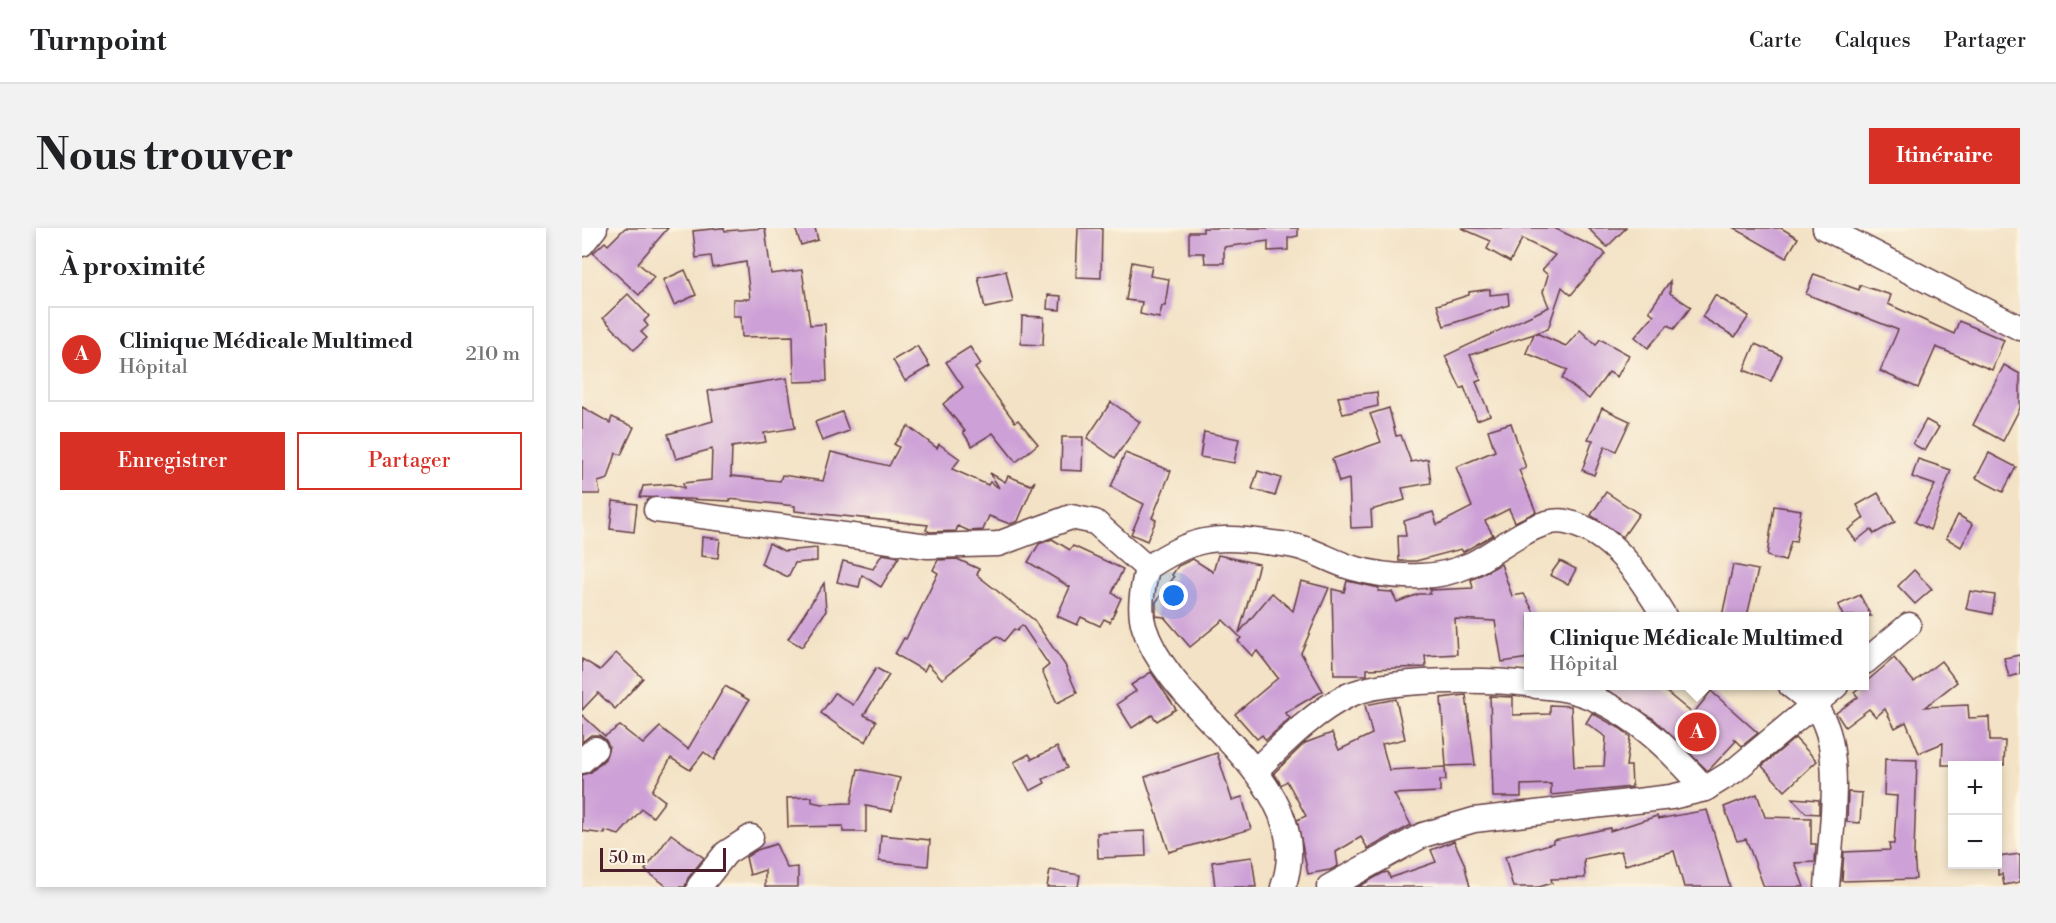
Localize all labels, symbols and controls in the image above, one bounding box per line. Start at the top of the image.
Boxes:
text: Turnpoint [30,24,166,59]
text: Carte [1749,28,1802,54]
text: Calques [1835,28,1911,54]
text: Partager [1944,28,2026,54]
button: Itinéraire [1869,128,2020,184]
text: Nous trouver [36,130,294,183]
text: À proximité [60,251,205,283]
text: Clinique Médicale Multimed [119,328,413,355]
text: A [74,342,89,367]
text: 210 m [465,342,520,367]
text: Hôpital [119,355,188,380]
button: Enregistrer [60,432,285,490]
button: Partager [297,432,522,490]
your location [1159,581,1188,610]
popup [1524,612,1869,690]
text: Clinique Médicale Multimed [1549,625,1844,652]
text: Hôpital [1549,652,1618,677]
pin: A [1678,710,1716,754]
map controls [1948,761,2002,869]
button: + [1948,761,2002,815]
button: − [1948,815,2002,869]
scale bar [600,845,726,872]
text: 50 m [609,848,646,868]

